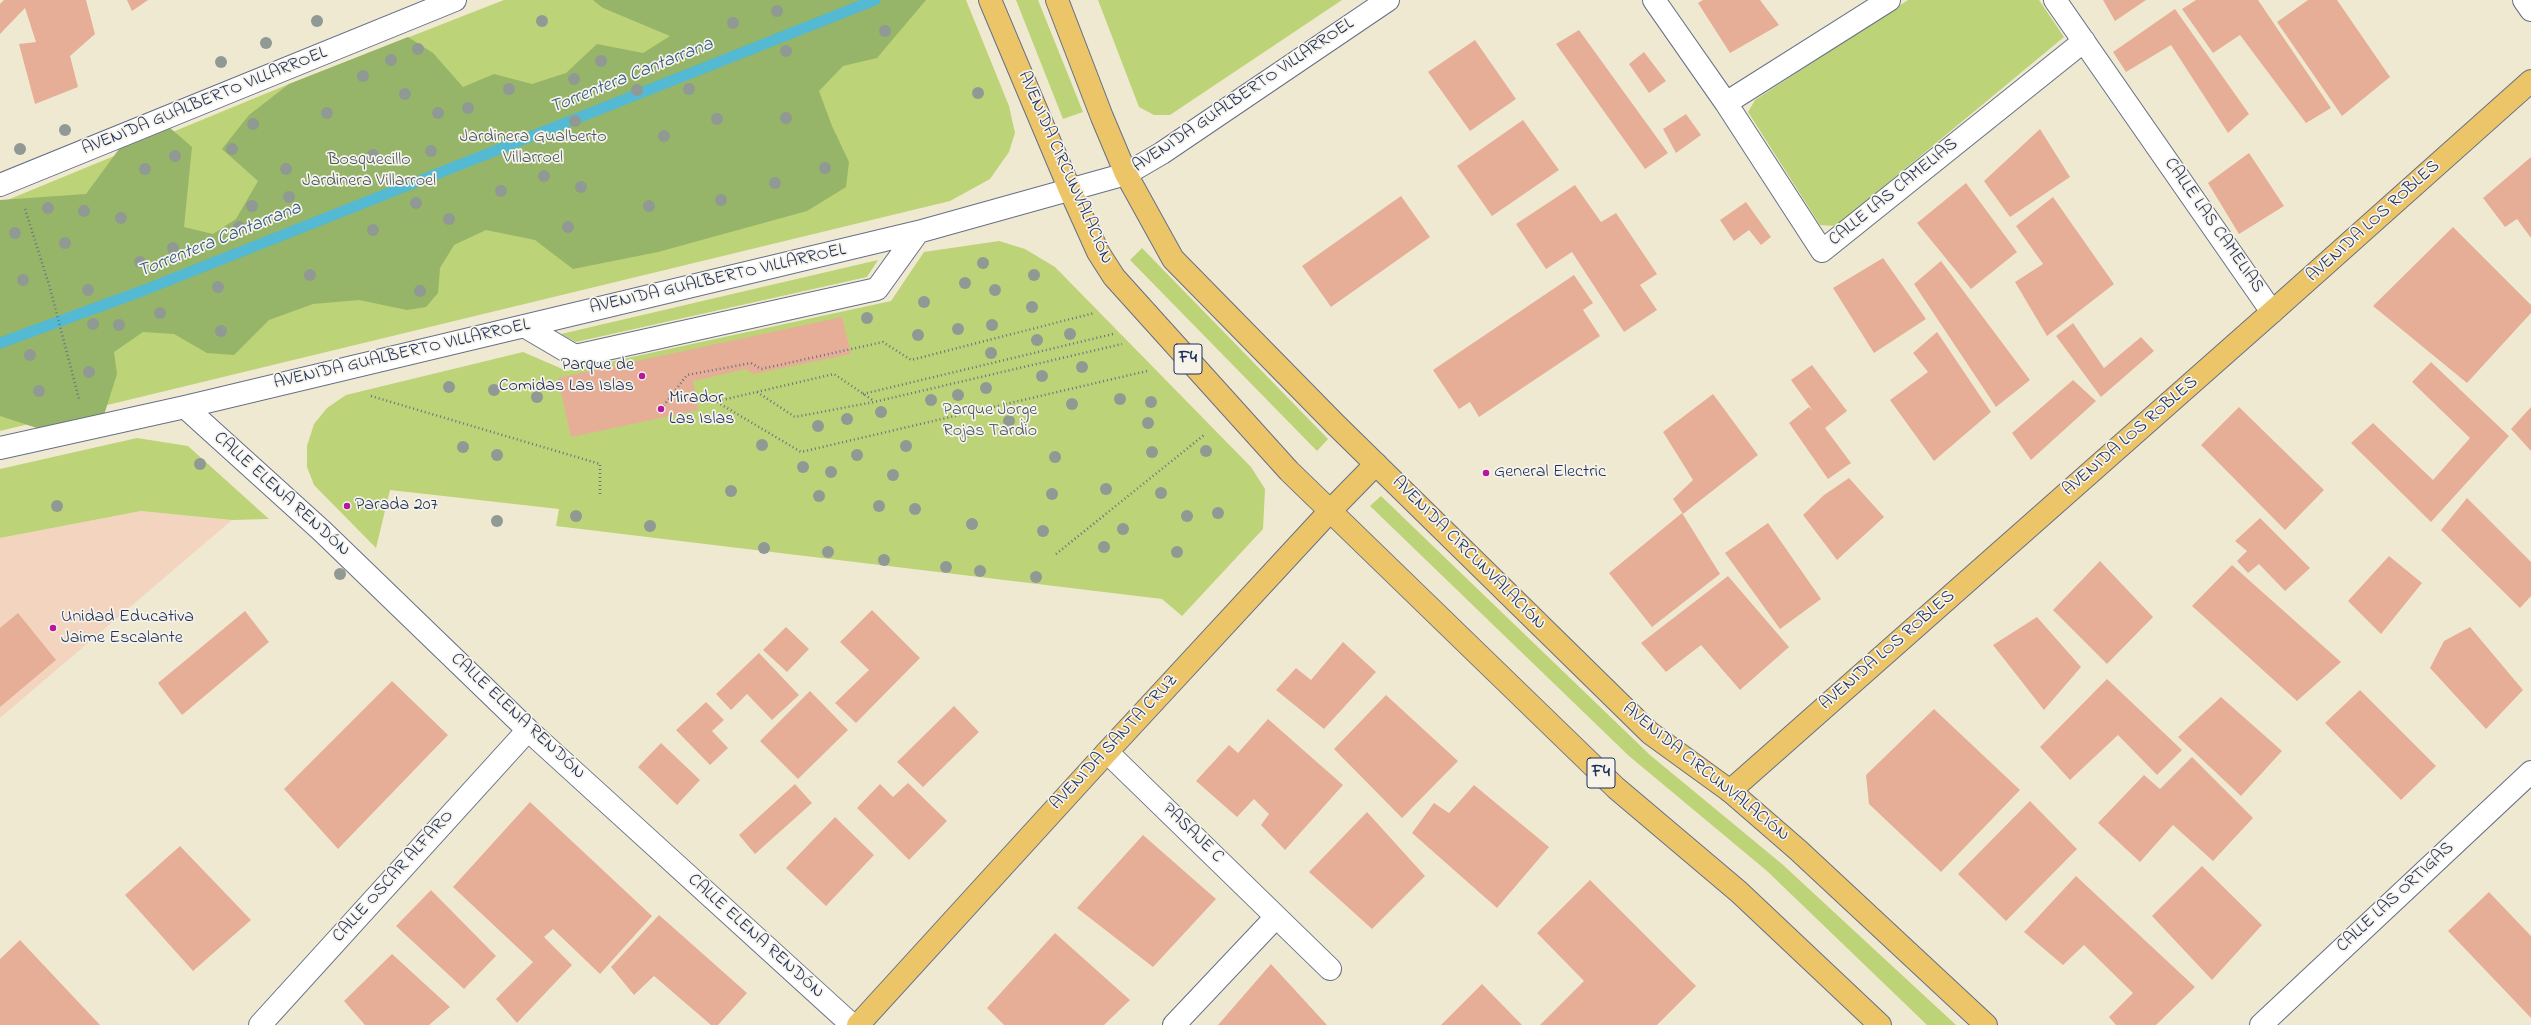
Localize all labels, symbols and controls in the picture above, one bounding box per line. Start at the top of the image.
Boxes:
street label: AVENIDA GUALBERTO VILLARROEL [1129,14,1359,178]
water label: Torrentera Cantarrana [547,34,717,120]
street label: AVENIDA GUALBERTO VILLARROEL [79,43,331,161]
street label: AVENIDA CIRCUNVALACIÓN [1012,68,1116,268]
park label: Jardinera Gualberto Villarroel [459,127,607,170]
street label: CALLE LAS CAMELIAS [1825,134,1963,252]
park label: Bosquecillo Jardinera Villarroel [302,150,436,192]
street label: CALLE LAS CAMELIAS [2158,154,2268,298]
street label: AVENIDA LOS ROBLES [2303,156,2445,288]
water label: Torrentera Cantarrana [135,198,305,284]
street label: AVENIDA GUALBERTO VILLARROEL [588,240,848,320]
street label: AVENIDA GUALBERTO VILLARROEL [272,315,532,395]
road number: F4 [1174,344,1202,374]
place label: Parque de Comidas Las Islas [499,355,634,398]
marker: Parque de Comidas Las Islas [637,371,647,381]
street label: AVENIDA LOS ROBLES [2059,372,2203,502]
place label: Mirador Las Islas [669,388,734,430]
park label: Parque Jorge Rojas Tardio [943,400,1037,442]
marker: Mirador Las Islas [656,404,666,414]
street label: CALLE ELENA RENDÓN [208,428,354,562]
place label: General Electric [1494,462,1606,484]
marker: General Electric [1481,468,1491,478]
street label: AVENIDA CIRCUNVALACIÓN [1387,473,1549,635]
place label: Parada 207 [355,495,438,517]
marker: Parada 207 [342,501,352,511]
street label: AVENIDA LOS ROBLES [1816,586,1960,716]
place label: Unidad Educativa Jaime Escalante [61,607,194,650]
marker: Unidad Educativa Jaime Escalante [48,623,58,633]
street label: CALLE ELENA RENDÓN [445,649,589,785]
street label: AVENIDA SANTA CRUZ [1046,671,1184,815]
street label: AVENIDA CIRCUNVALACIÓN [1617,699,1793,847]
road number: F4 [1587,758,1615,788]
street label: PASAJE C [1157,799,1227,869]
street label: CALLE OSCAR ALFARO [329,806,459,948]
street label: CALLE LAS ORTIGAS [2333,838,2459,958]
street label: CALLE ELENA RENDÓN [682,870,828,1004]

